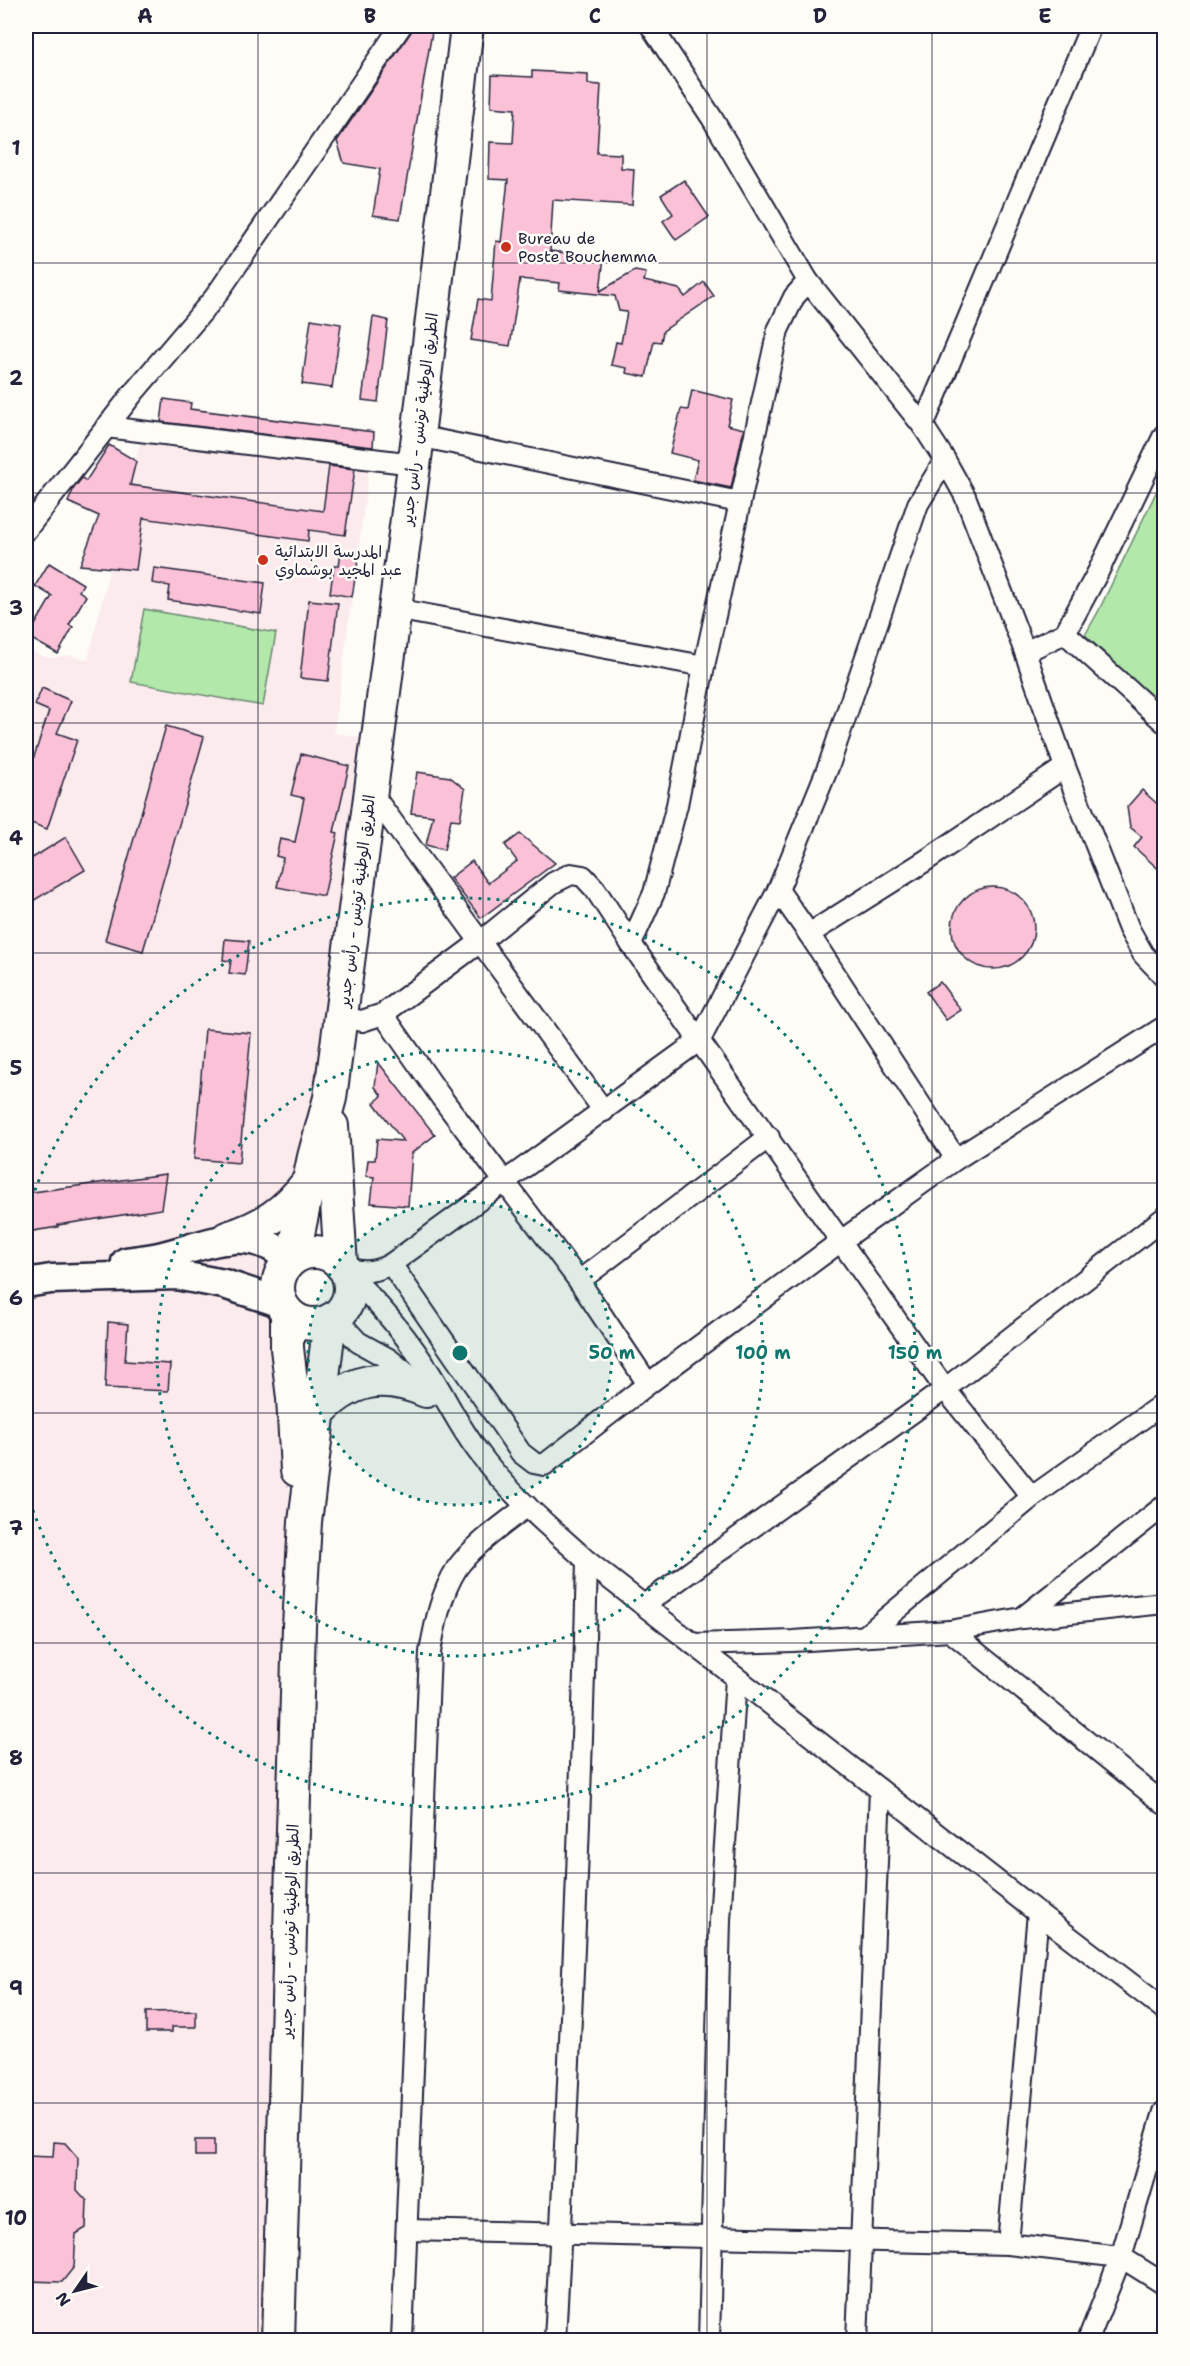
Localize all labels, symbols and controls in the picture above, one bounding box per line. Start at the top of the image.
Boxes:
text: A [137,3,153,29]
text: B [364,3,376,29]
text: C [589,3,601,29]
text: D [813,3,827,29]
text: E [1038,3,1052,29]
text: 1 [11,135,21,161]
place label: Bureau de Poste Bouchemma [518,228,657,267]
marker: Bureau de Poste Bouchemma [499,240,513,254]
street label: الطريق الوطنية تونس - رأس جدير [396,311,443,529]
text: 2 [9,365,23,391]
place label: المدرسة الابتدائية عبد المجيد بوشماوي [275,541,402,581]
marker: المدرسة الابتدائية عبد المجيد بوشماوي [256,553,270,567]
text: 3 [9,595,23,621]
street label: الطريق الوطنية تونس - رأس جدير [333,793,380,1011]
text: 4 [9,825,23,851]
text: 5 [10,1055,22,1081]
text: 6 [9,1285,23,1311]
text: 50 m [589,1341,636,1365]
text: 100 m [735,1341,791,1365]
text: 150 m [888,1341,943,1365]
centre of rings [450,1343,470,1363]
text: 7 [9,1515,23,1541]
text: 8 [9,1745,23,1771]
street label: الطريق الوطنية تونس - رأس جدير [275,1824,304,2040]
text: 9 [9,1975,23,2001]
text: 10 [5,2205,27,2231]
north arrow [45,2261,105,2321]
text: N [51,2288,75,2311]

